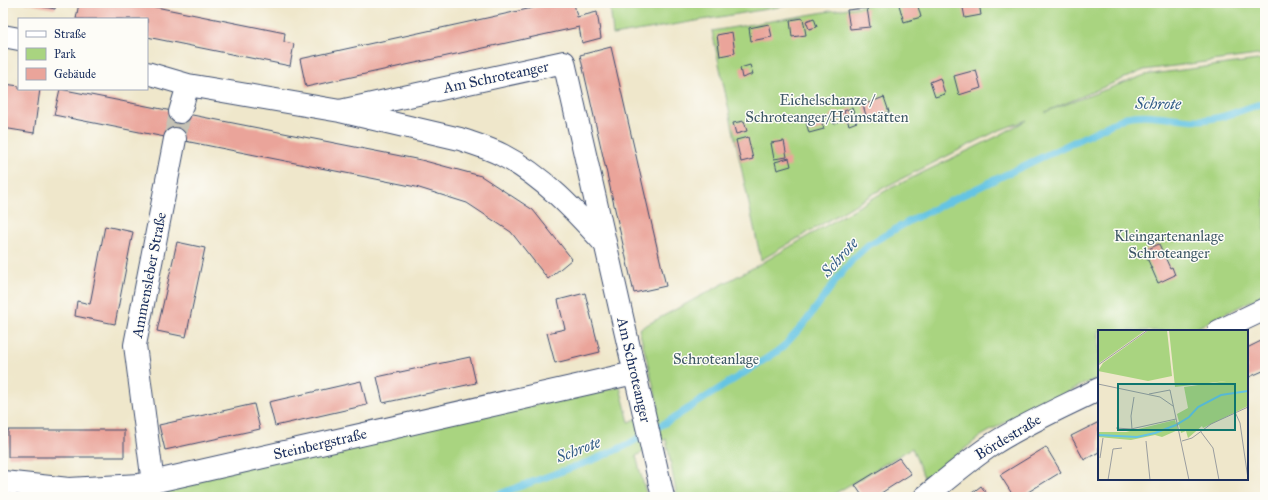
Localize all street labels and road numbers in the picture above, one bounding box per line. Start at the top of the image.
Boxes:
street label: Am Schroteanger [441,57,551,97]
street label: Ammensleber Straße [128,211,170,340]
street label: Am Schroteanger [613,315,655,425]
street label: Bördestraße [972,410,1044,464]
street label: Steinbergstraße [272,425,368,463]

